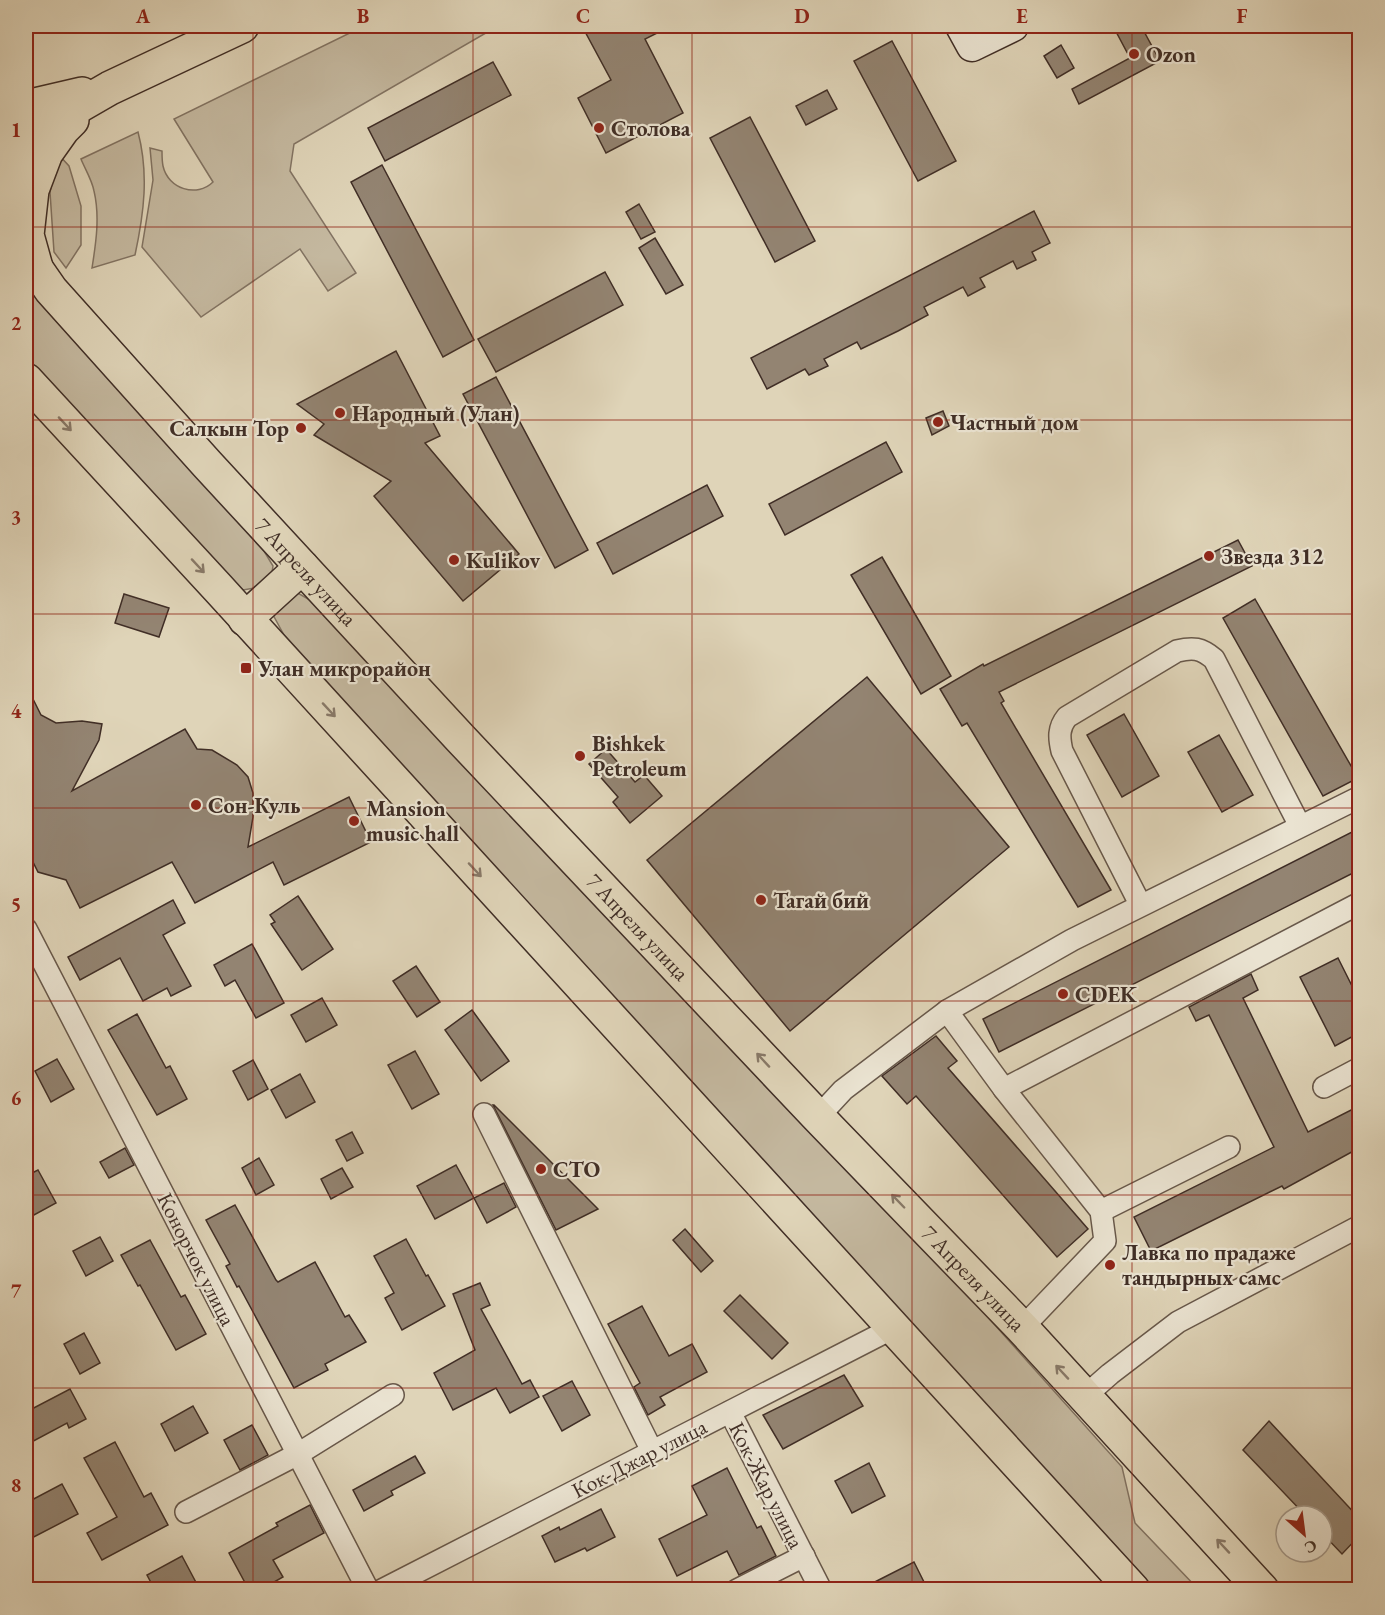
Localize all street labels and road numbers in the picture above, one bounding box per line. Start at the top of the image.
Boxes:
street label: 7 Апреля улица [249,512,363,632]
street label: 7 Апреля улица [580,867,696,987]
street label: Конорчок улица [151,1188,243,1331]
street label: 7 Апреля улица [915,1219,1032,1338]
street label: Кок-Джар улица [567,1412,712,1505]
street label: Кок-Жар улица [722,1417,811,1554]

